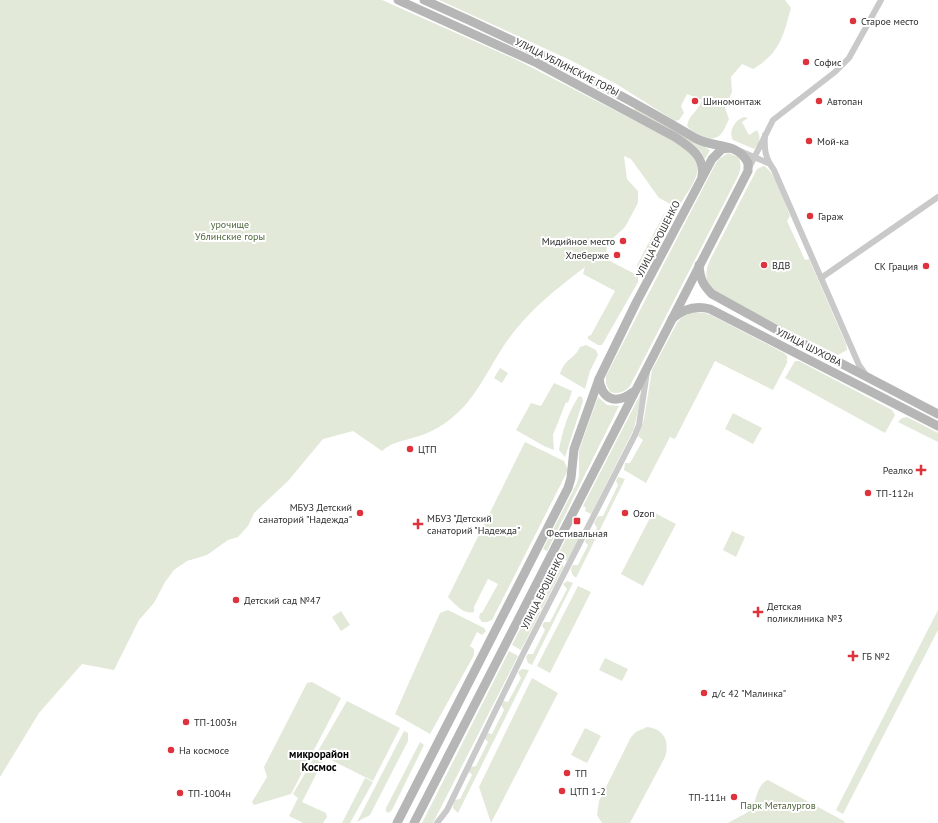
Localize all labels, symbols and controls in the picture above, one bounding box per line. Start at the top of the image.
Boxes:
place label: Старое место [861,15,919,28]
marker: Старое место [848,16,858,26]
street label: УЛИЦА УБЛИНСКИЕ ГОРЫ [513,35,621,99]
place label: Софис [814,56,842,69]
marker: Софис [801,57,811,67]
place label: Шиномонтаж [703,95,761,108]
place label: Автопан [827,95,863,108]
marker: Шиномонтаж [690,96,700,106]
marker: Автопан [814,96,824,106]
place label: Мой-ка [817,135,849,148]
marker: Мой-ка [804,136,814,146]
street label: УЛИЦА ЕРОШЕНКО [633,198,683,280]
place label: Гараж [818,210,844,223]
marker: Гараж [805,211,815,221]
park label: урочище Ублинские горы [195,218,265,243]
place label: Мидийное место [542,235,615,248]
marker: Мидийное место [618,236,628,246]
place label: Хлеберже [566,249,609,262]
marker: Хлеберже [612,250,622,260]
place label: ВДВ [772,259,791,272]
marker: ВДВ [759,260,769,270]
place label: СК Грация [874,260,918,273]
marker: СК Грация [921,261,931,271]
street label: УЛИЦА ШУХОВА [774,325,844,369]
place label: ЦТП [418,443,437,456]
marker: ЦТП [405,444,415,454]
place label: Реалко [883,464,913,477]
marker: Реалко [916,465,926,475]
place label: ТП-112н [876,487,914,500]
marker: ТП-112н [863,488,873,498]
place label: МБУЗ Детский санаторий "Надежда" [259,501,352,526]
place label: Ozon [633,507,655,520]
marker: МБУЗ Детский санаторий "Надежда" [355,508,365,518]
marker: Ozon [620,508,630,518]
place label: МБУЗ "Детский санаторий "Надежда" [427,512,520,537]
marker: Фестивальная [572,516,582,526]
marker: МБУЗ "Детский санаторий "Надежда" [412,518,424,530]
place label: Фестивальная [546,527,608,540]
street label: УЛИЦА ЕРОШЕНКО [518,550,568,632]
place label: Детский сад №47 [244,594,321,607]
marker: Детский сад №47 [231,595,241,605]
place label: Детская поликлиника №3 [767,600,843,625]
marker: Детская поликлиника №3 [752,606,764,618]
marker: ГБ №2 [847,650,859,662]
place label: ГБ №2 [862,650,890,663]
place label: д/с 42 "Малинка" [712,687,786,700]
marker: д/с 42 "Малинка" [699,688,709,698]
place label: ТП-1003н [194,716,237,729]
marker: ТП-1003н [181,717,191,727]
place label: На космосе [179,744,229,757]
marker: На космосе [166,745,176,755]
district label: микрорайон Космос [289,747,349,774]
place label: ТП [575,767,587,780]
marker: ТП [562,768,572,778]
place label: ЦТП 1-2 [570,785,606,798]
marker: ЦТП 1-2 [557,786,567,796]
place label: ТП-1004н [188,787,231,800]
marker: ТП-1004н [175,788,185,798]
place label: ТП-111н [689,791,726,804]
marker: ТП-111н [729,792,739,802]
park label: Парк Металургов [740,799,816,812]

